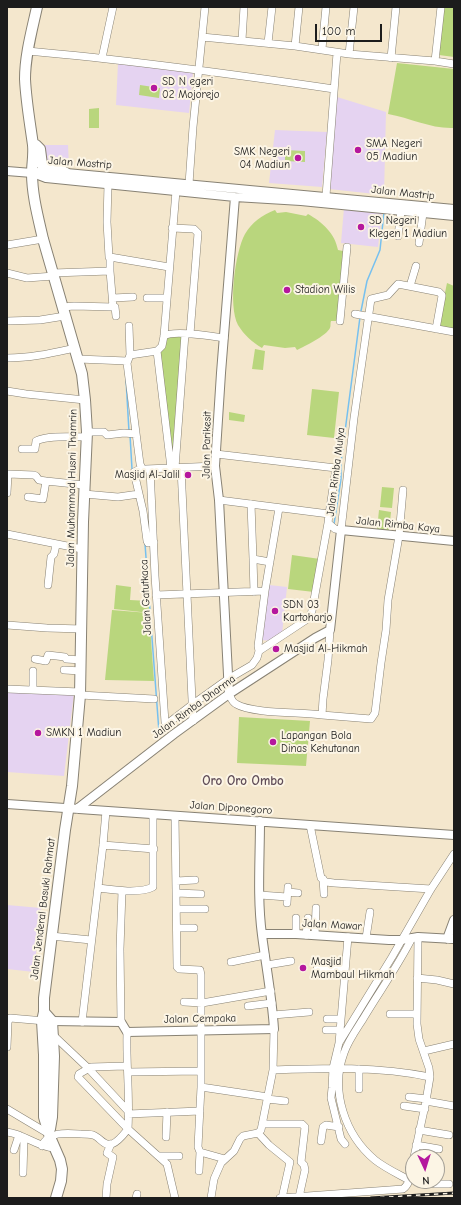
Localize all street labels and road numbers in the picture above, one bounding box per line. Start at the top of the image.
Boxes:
street label: Jalan Mastrip [48,154,112,172]
street label: Jalan Mastrip [371,183,435,203]
street label: Jalan Muhammad Husni Thamrin [64,409,80,567]
street label: Jalan Parikesit [200,411,214,479]
street label: Jalan Rimba Mulya [324,427,348,517]
street label: Jalan Rimba Kaya [355,514,441,536]
street label: Jalan Gatutkaca [137,559,155,635]
street label: Jalan Rimba Dharma [150,672,238,742]
street label: Jalan Diponegoro [189,799,273,817]
street label: Jalan Jenderal Basuki Rahmat [28,837,58,981]
street label: Jalan Mawar [302,917,362,933]
street label: Jalan Cempaka [164,1012,236,1026]

